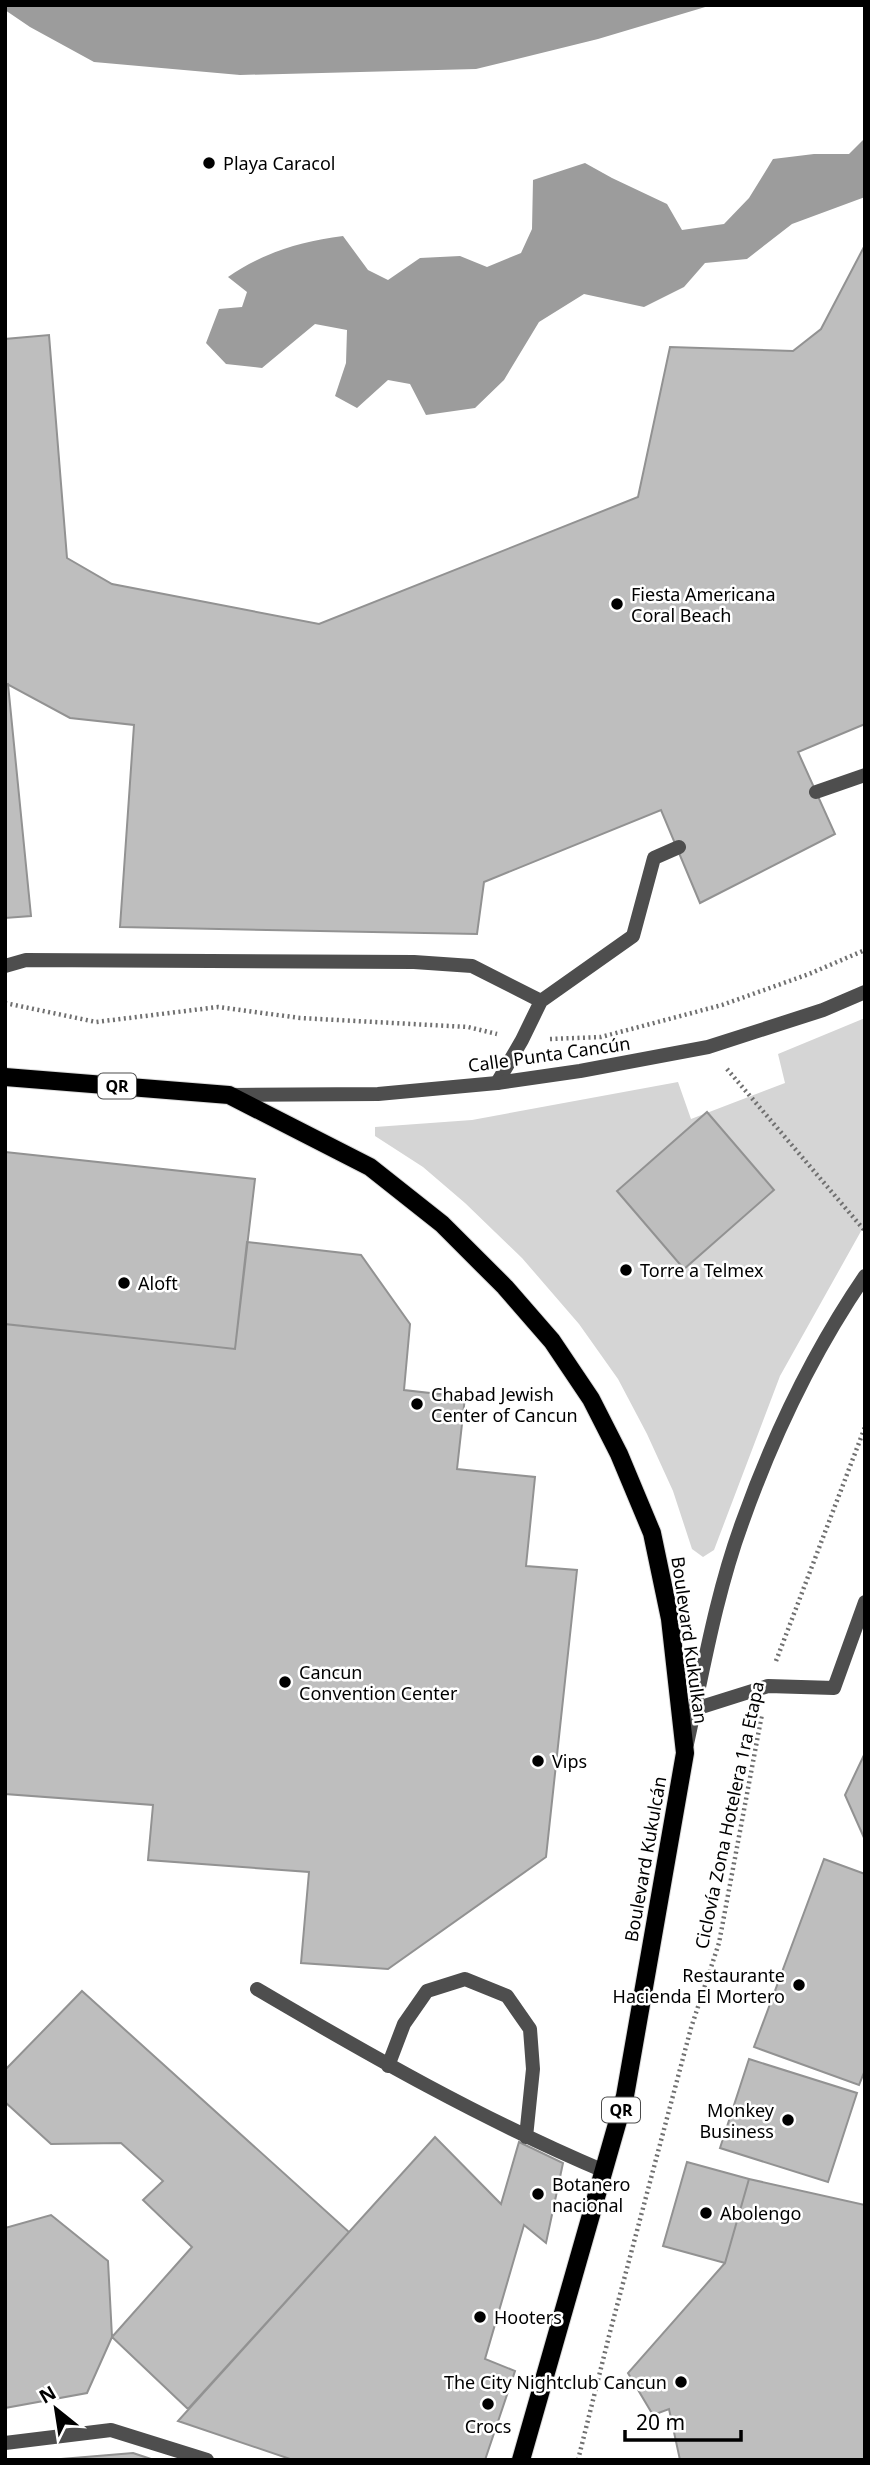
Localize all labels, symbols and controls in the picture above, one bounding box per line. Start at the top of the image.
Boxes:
place label: Playa Caracol [223,151,335,175]
marker: Playa Caracol [201,155,217,171]
place label: Fiesta Americana Coral Beach [631,582,776,627]
marker: Fiesta Americana Coral Beach [609,596,625,612]
street label: Calle Punta Cancún [466,1031,632,1077]
road number: QR [98,1074,136,1098]
place label: Torre a Telmex [640,1258,764,1282]
marker: Torre a Telmex [618,1262,634,1278]
place label: Aloft [138,1271,178,1295]
marker: Aloft [116,1275,132,1291]
place label: Chabad Jewish Center of Cancun [431,1382,578,1427]
marker: Chabad Jewish Center of Cancun [409,1396,425,1412]
street label: Boulevard Kukulkan [666,1555,714,1725]
place label: Cancun Convention Center [299,1660,458,1705]
marker: Cancun Convention Center [277,1674,293,1690]
street label: Ciclovía Zona Hotelera 1ra Etapa [689,1679,769,1951]
place label: Vips [552,1749,587,1773]
marker: Vips [530,1753,546,1769]
street label: Boulevard Kukulcán [619,1774,671,1944]
place label: Restaurante Hacienda El Mortero [613,1963,785,2008]
marker: Restaurante Hacienda El Mortero [791,1977,807,1993]
road number: QR [602,2098,640,2122]
place label: Monkey Business [699,2098,775,2143]
marker: Monkey Business [780,2112,796,2128]
place label: Botanero nacional [552,2172,630,2217]
marker: Botanero nacional [530,2186,546,2202]
place label: Abolengo [720,2201,801,2225]
marker: Abolengo [698,2205,714,2221]
place label: Hooters [494,2305,562,2329]
marker: Hooters [472,2309,488,2325]
place label: The City Nightclub Cancun [444,2370,667,2394]
north arrow [21,2374,91,2444]
marker: The City Nightclub Cancun [673,2374,689,2390]
text: N [34,2379,61,2409]
marker: Crocs [480,2396,496,2412]
scale bar [625,2398,740,2442]
text: 20 m [636,2408,685,2436]
place label: Crocs [465,2414,511,2438]

